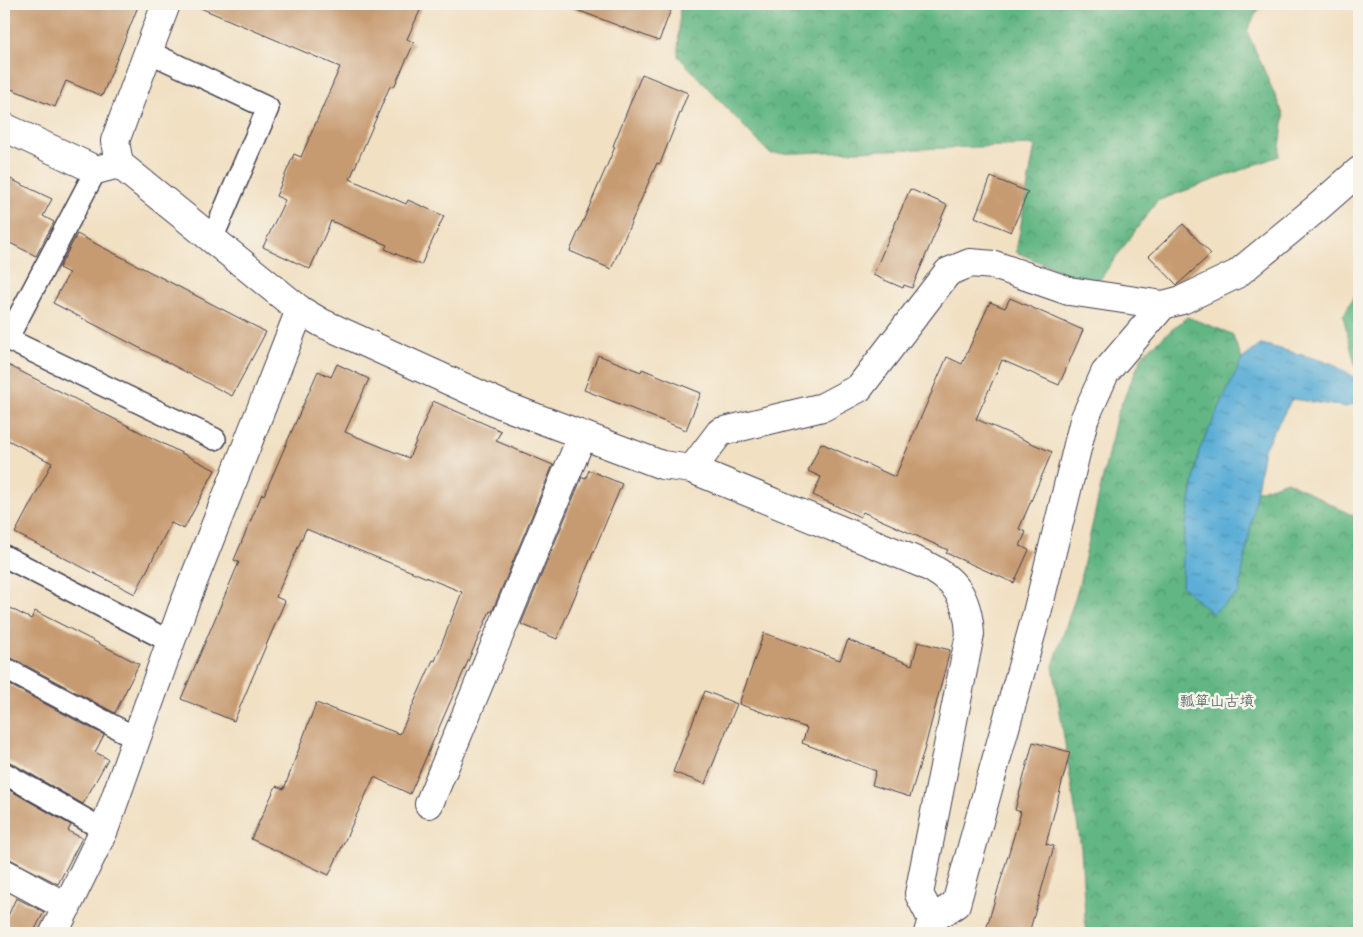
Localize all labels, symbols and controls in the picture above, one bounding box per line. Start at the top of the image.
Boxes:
park label: 瓢箪山古墳 [1179,688,1255,714]

